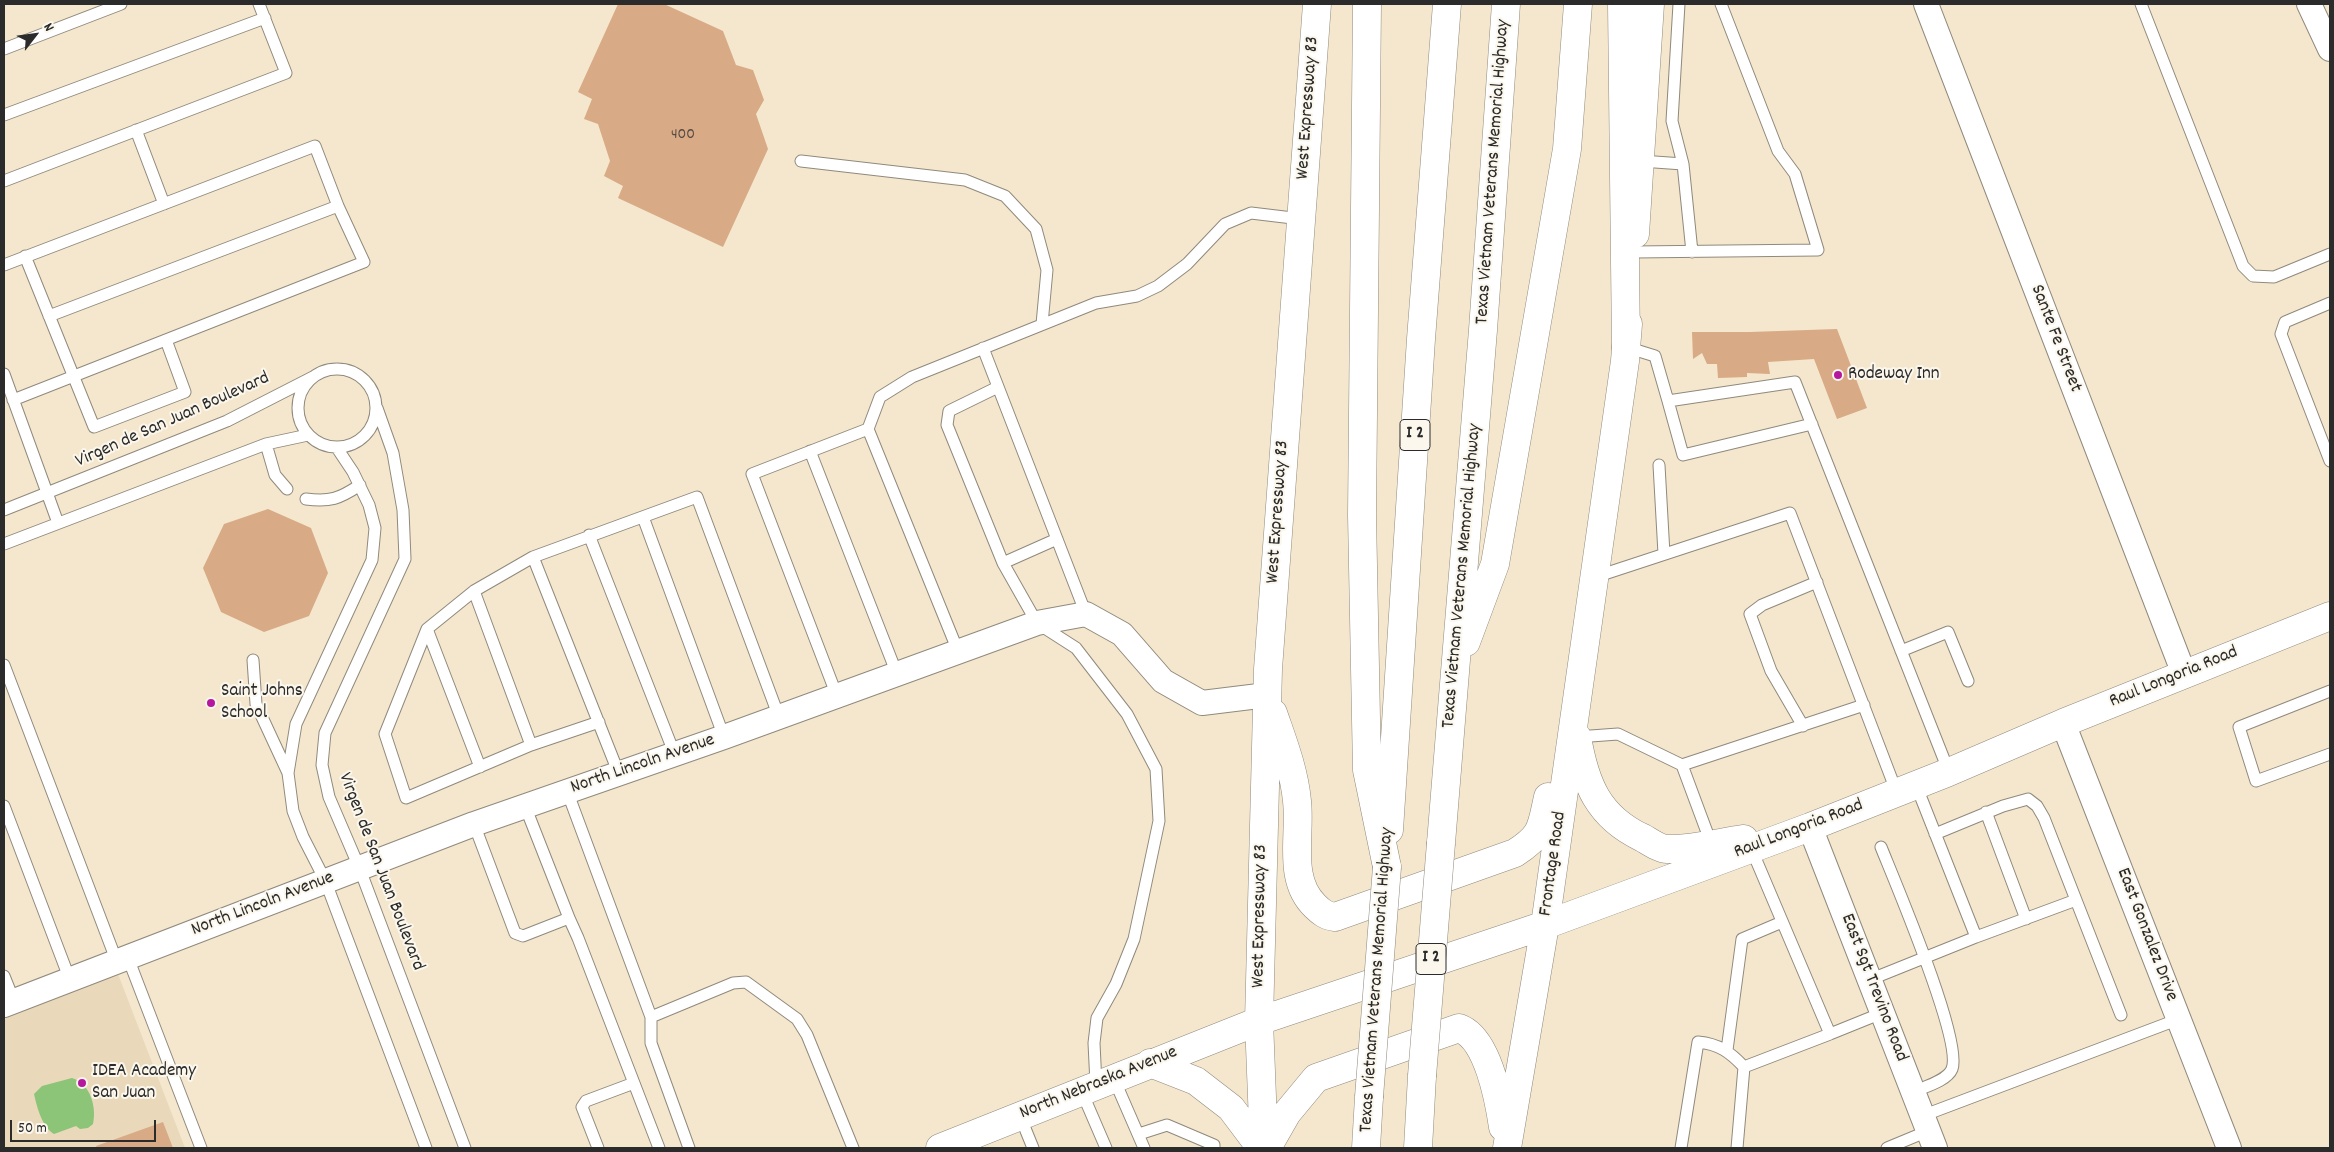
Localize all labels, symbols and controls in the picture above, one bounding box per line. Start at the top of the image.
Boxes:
north arrow [10,10,60,60]
text: N [38,19,58,35]
street label: Texas Vietnam Veterans Memorial Highway [1472,19,1516,325]
street label: West Expressway 83 [1293,36,1325,180]
house number: 400 [671,126,695,146]
street label: Sante Fe Street [2024,282,2086,396]
place label: Rodeway Inn [1848,364,1940,386]
street label: Virgen de San Juan Boulevard [72,368,274,474]
marker: Rodeway Inn [1832,369,1844,381]
road number: I 2 [1400,420,1430,450]
street label: Texas Vietnam Veterans Memorial Highway [1438,423,1488,729]
street label: West Expressway 83 [1263,440,1295,584]
street label: Raul Longoria Road [2107,642,2241,714]
place label: Saint Johns School [221,681,303,725]
marker: Saint Johns School [205,697,217,709]
street label: North Lincoln Avenue [568,730,718,800]
street label: Virgen de San Juan Boulevard [332,770,428,974]
street label: Raul Longoria Road [1731,795,1867,865]
street label: Frontage Road [1535,810,1573,918]
street label: Texas Vietnam Veterans Memorial Highway [1356,827,1400,1133]
street label: West Expressway 83 [1248,844,1274,988]
street label: East Gonzalez Drive [2110,865,2182,1005]
street label: North Lincoln Avenue [189,867,337,943]
street label: East Sgt Trevino Road [1834,911,1912,1065]
road number: I 2 [1416,944,1446,974]
street label: North Nebraska Avenue [1017,1042,1181,1126]
place label: IDEA Academy San Juan [92,1061,196,1105]
marker: IDEA Academy San Juan [76,1077,88,1089]
scale bar [12,1110,159,1142]
text: 50 m [18,1118,47,1140]

